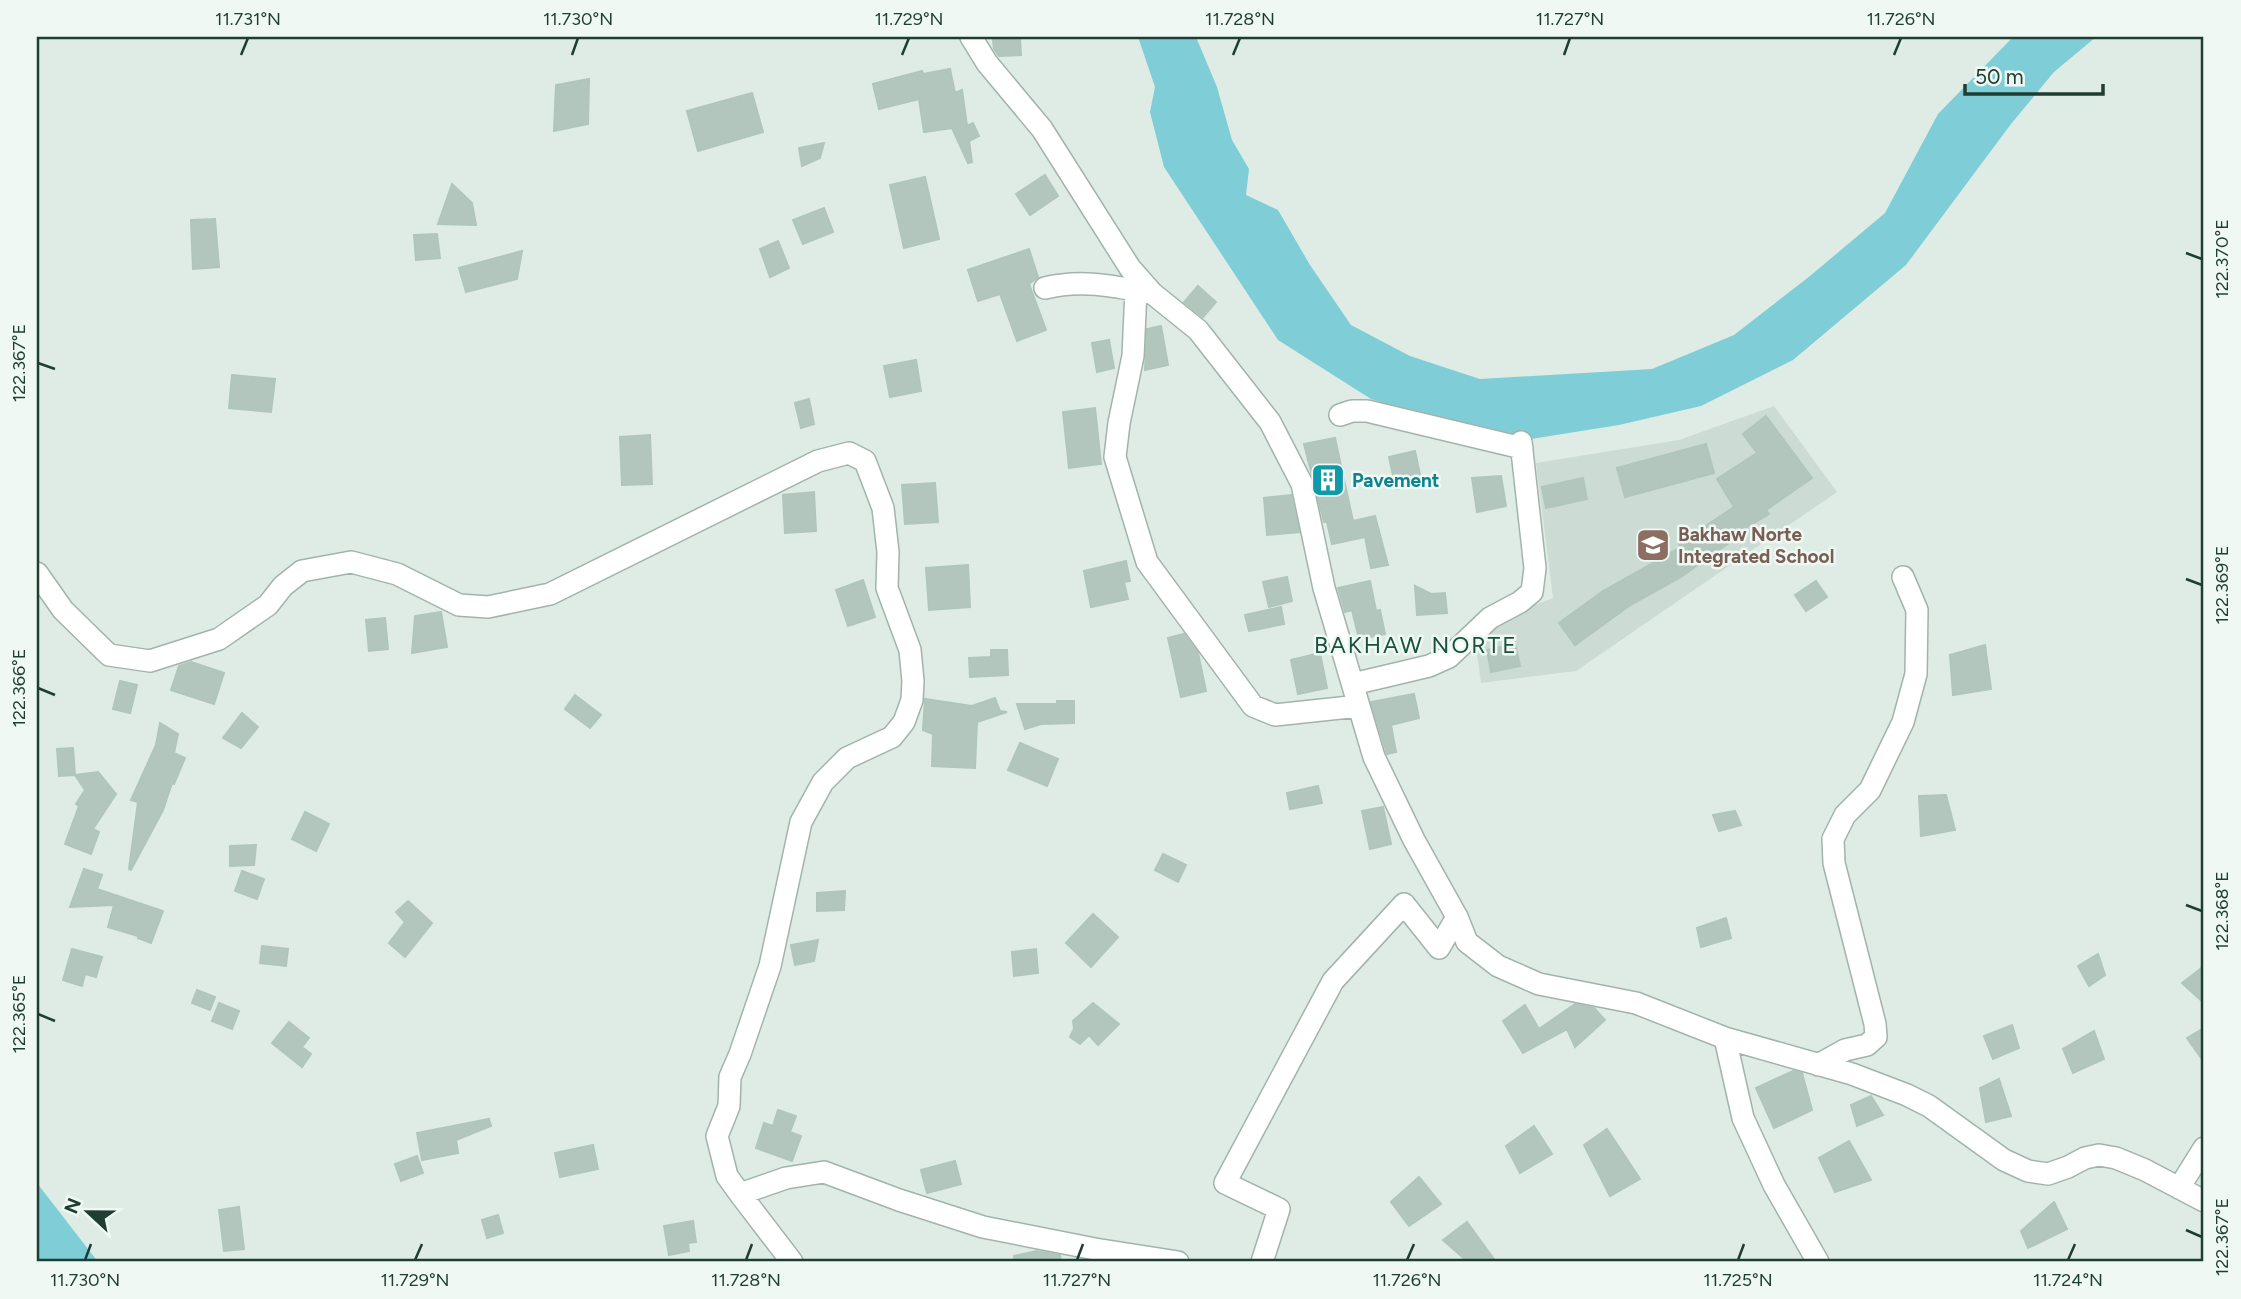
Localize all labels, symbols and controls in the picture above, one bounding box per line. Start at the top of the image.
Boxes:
text: 11.731°N [215,8,281,30]
text: 11.730°N [543,8,613,30]
text: 11.729°N [874,8,944,30]
text: 11.728°N [1205,8,1275,30]
text: 11.727°N [1536,8,1604,30]
text: 11.726°N [1866,8,1936,30]
scale bar [1965,52,2103,96]
text: 50 m [1975,64,2024,89]
text: 122.370°E [2211,219,2233,299]
text: 122.367°E [8,324,30,402]
building icon: Pavement [1309,461,1347,499]
place label: Pavement [1352,469,1440,492]
place label: Bakhaw Norte Integrated School [1678,523,1834,568]
school or university icon: Bakhaw Norte Integrated School [1634,526,1672,564]
text: 122.369°E [2211,546,2233,624]
district label: BAKHAW NORTE [1314,631,1518,659]
text: 122.366°E [8,649,30,727]
text: 122.368°E [2211,871,2233,951]
text: 122.365°E [8,975,30,1053]
north arrow [52,1176,122,1246]
text: N [59,1195,86,1217]
text: 122.367°E [2211,1198,2233,1276]
text: 11.730°N [50,1269,120,1291]
text: 11.729°N [380,1269,450,1291]
text: 11.728°N [711,1269,781,1291]
text: 11.727°N [1043,1269,1111,1291]
text: 11.726°N [1372,1269,1442,1291]
text: 11.725°N [1703,1269,1773,1291]
text: 11.724°N [2033,1269,2103,1291]

